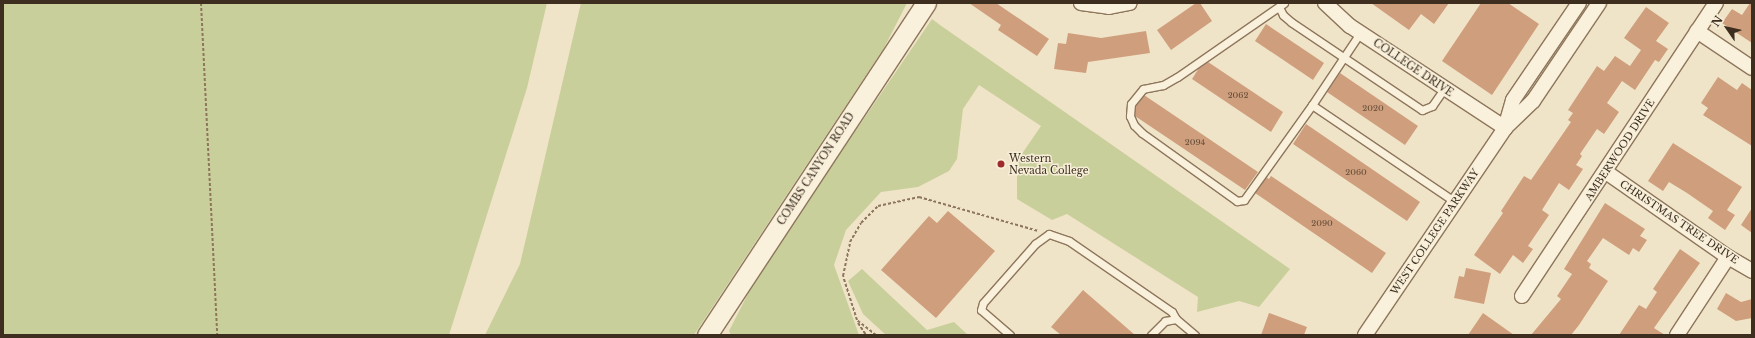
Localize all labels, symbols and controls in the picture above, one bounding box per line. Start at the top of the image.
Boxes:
north arrow [1707,8,1747,48]
text: N [1708,13,1726,29]
street label: COLLEGE DRIVE [1371,37,1455,99]
house number: 2062 [1228,91,1248,101]
street label: AMBERWOOD DRIVE [1583,97,1657,203]
house number: 2020 [1362,104,1384,114]
street label: COMBS CANYON ROAD [775,111,857,227]
house number: 2094 [1185,138,1205,148]
place label: Western Nevada College [1009,152,1088,176]
marker: Western Nevada College [996,159,1006,169]
street label: WEST COLLEGE PARKWAY [1388,167,1482,297]
house number: 2060 [1345,168,1367,178]
street label: CHRISTMAS TREE DRIVE [1617,178,1741,266]
house number: 2090 [1311,219,1333,229]

